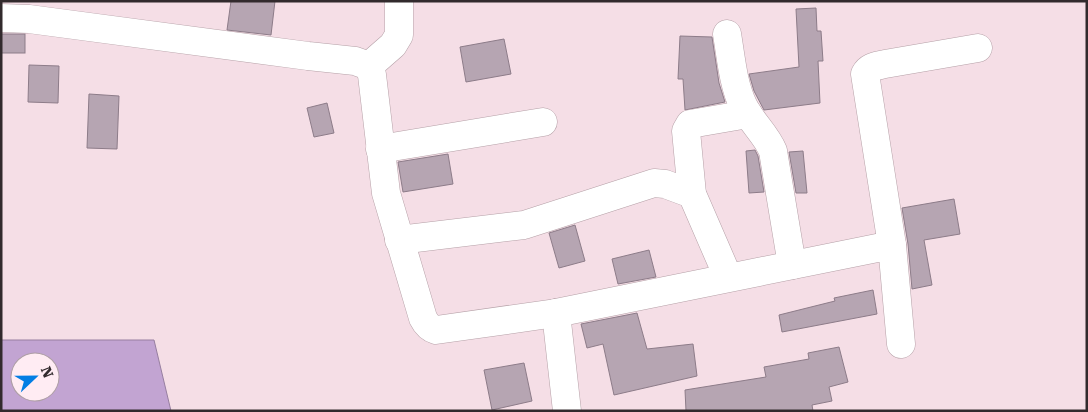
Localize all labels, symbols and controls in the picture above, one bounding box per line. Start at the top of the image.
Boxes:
north arrow [10,352,60,402]
text: N [38,364,57,380]

